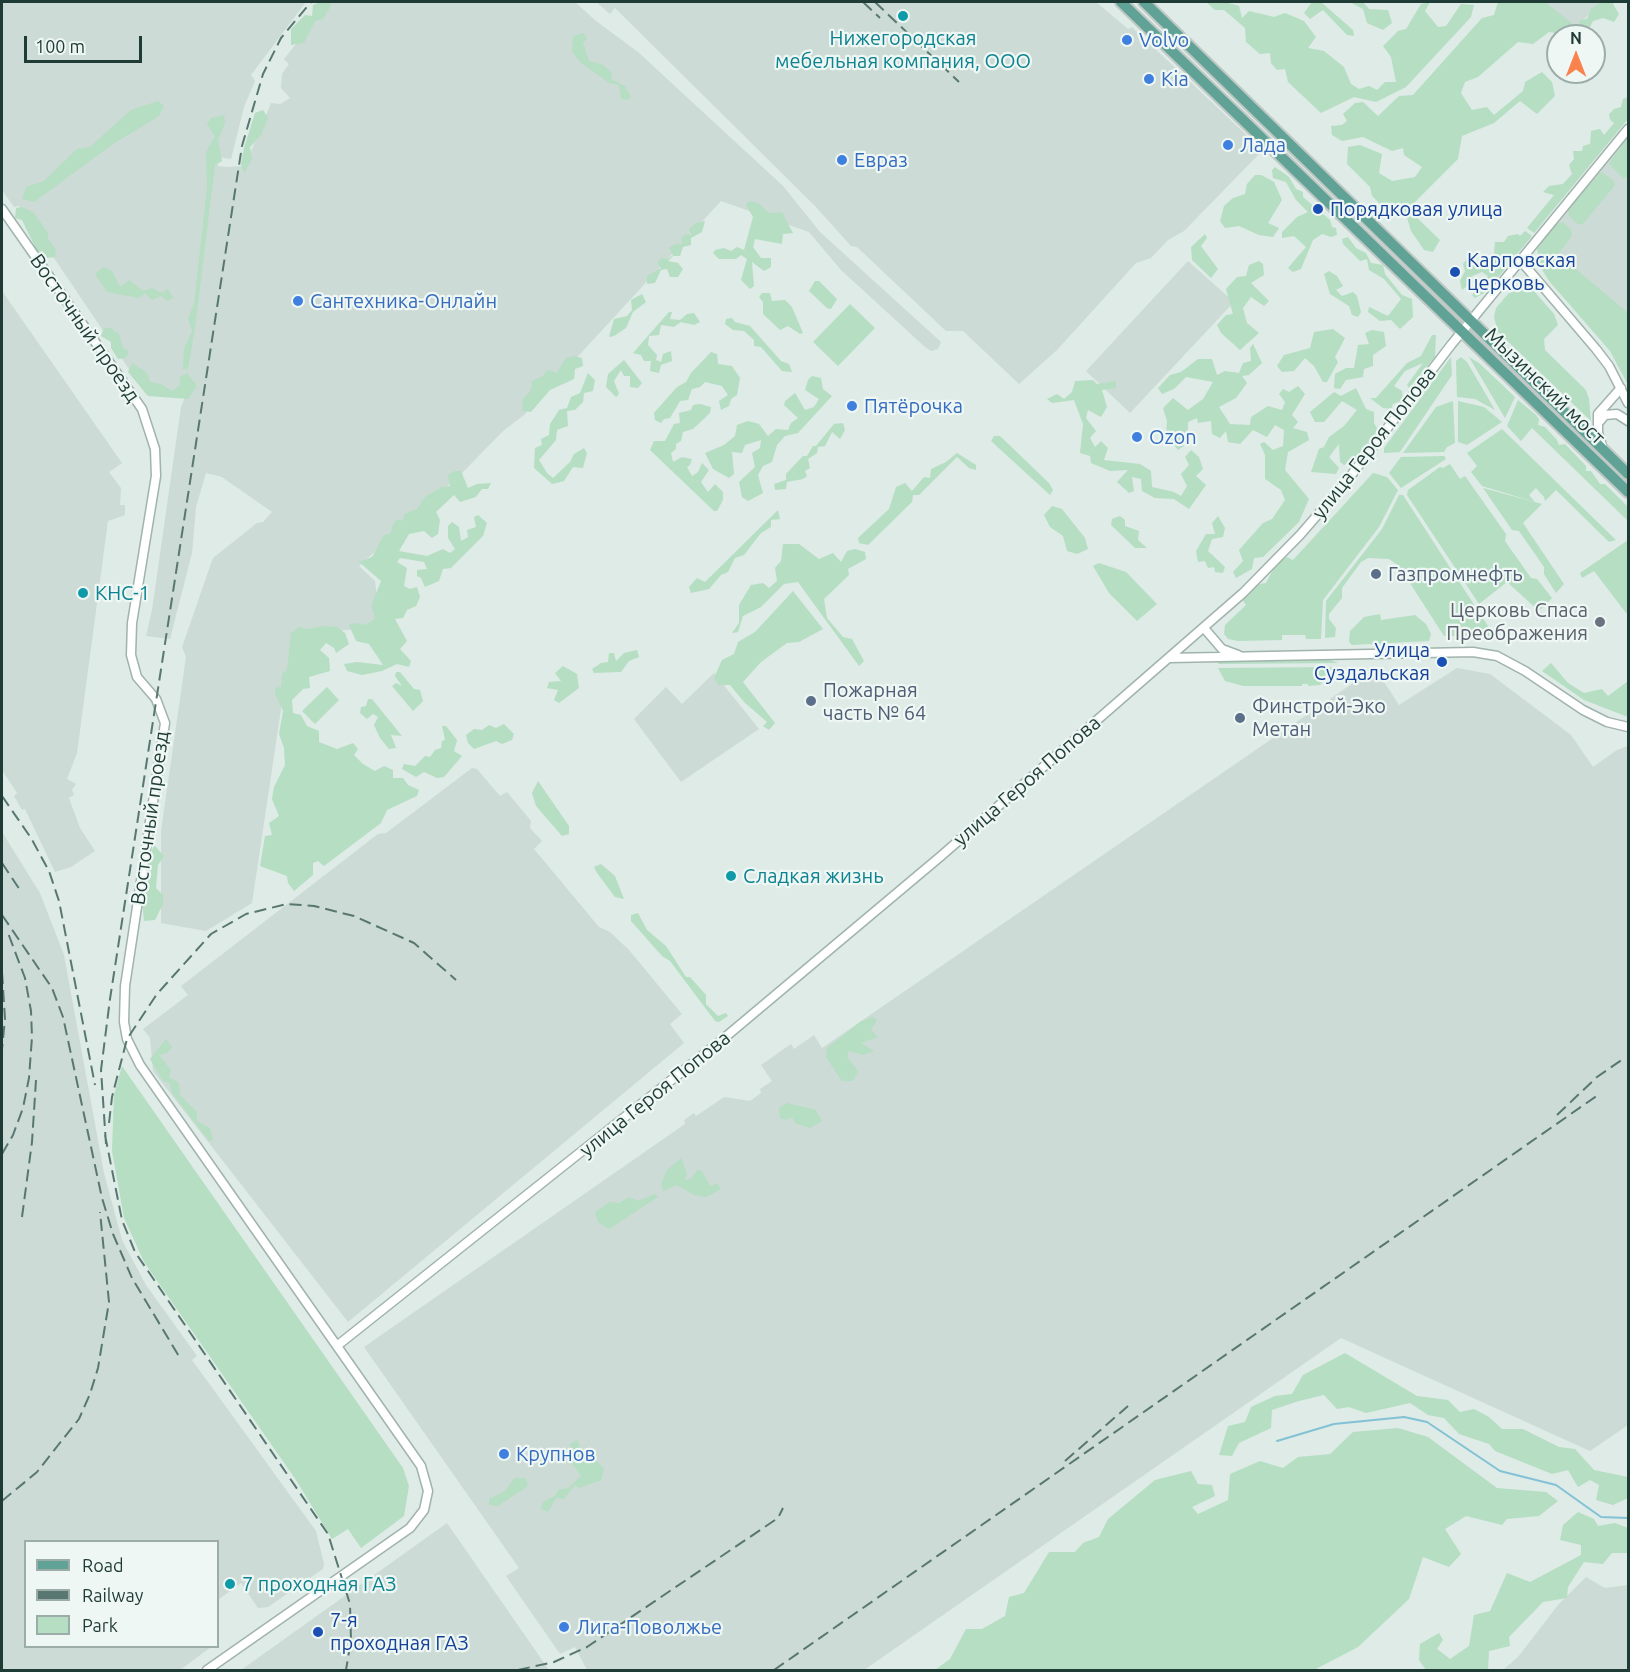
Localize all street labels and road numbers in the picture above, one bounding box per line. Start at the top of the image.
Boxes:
street label: Восточный проезд [25,249,145,407]
street label: Мызинский мост [1480,323,1610,449]
street label: улица Героя Попова [1307,362,1441,524]
street label: улица Героя Попова [949,711,1105,851]
street label: Восточный проезд [126,730,174,906]
street label: улица Героя Попова [575,1026,735,1162]

